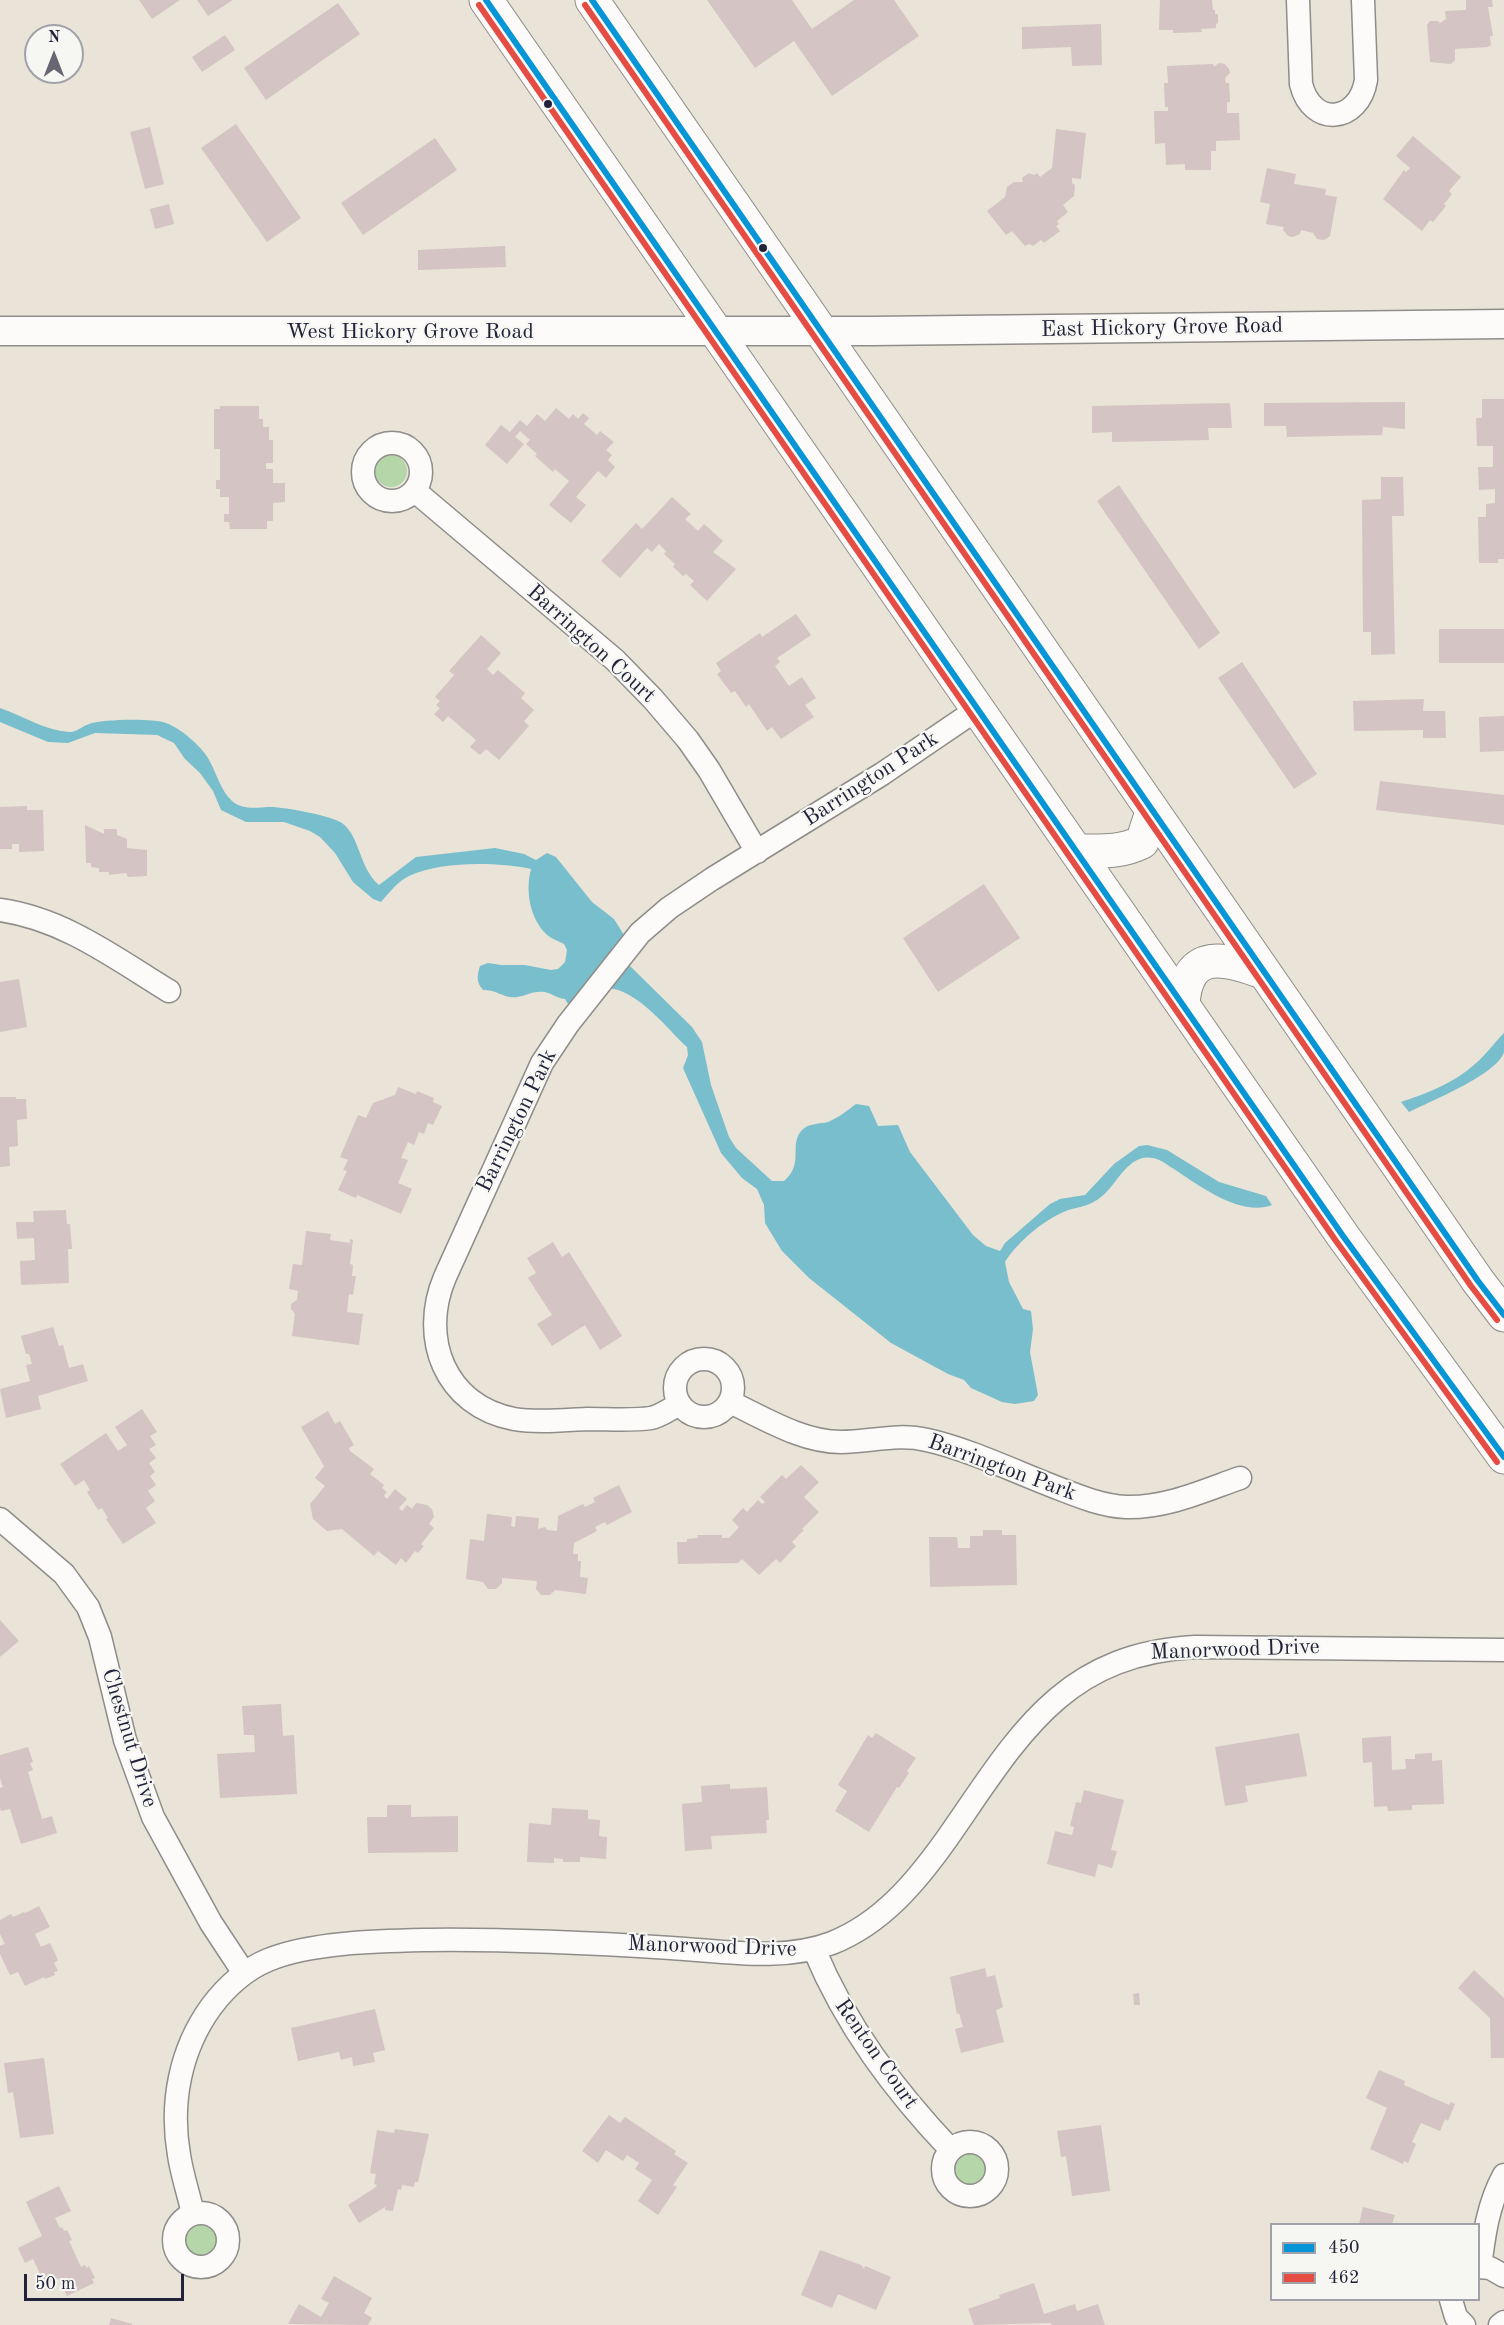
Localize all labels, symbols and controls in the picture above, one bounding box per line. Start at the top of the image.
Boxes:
north arrow [24,24,84,84]
text: N [48,30,60,46]
unlabelled marker [542,98,554,110]
unlabelled marker [757,242,769,254]
street label: East Hickory Grove Road [1041,313,1283,343]
street label: West Hickory Grove Road [286,319,534,345]
street label: Barrington Court [521,579,661,709]
street label: Barrington Park [798,726,944,832]
street label: Barrington Park [471,1045,563,1197]
street label: Barrington Park [924,1429,1080,1507]
street label: Manorwood Drive [1150,1634,1320,1666]
street label: Chestnut Drive [95,1665,163,1811]
street label: Manorwood Drive [627,1931,797,1963]
street label: Renton Court [828,1994,924,2114]
legend [1270,2223,1480,2301]
text: 450 [1328,2239,1359,2257]
scale bar [27,2262,188,2300]
text: 462 [1328,2269,1359,2287]
text: 50 m [35,2275,75,2293]

